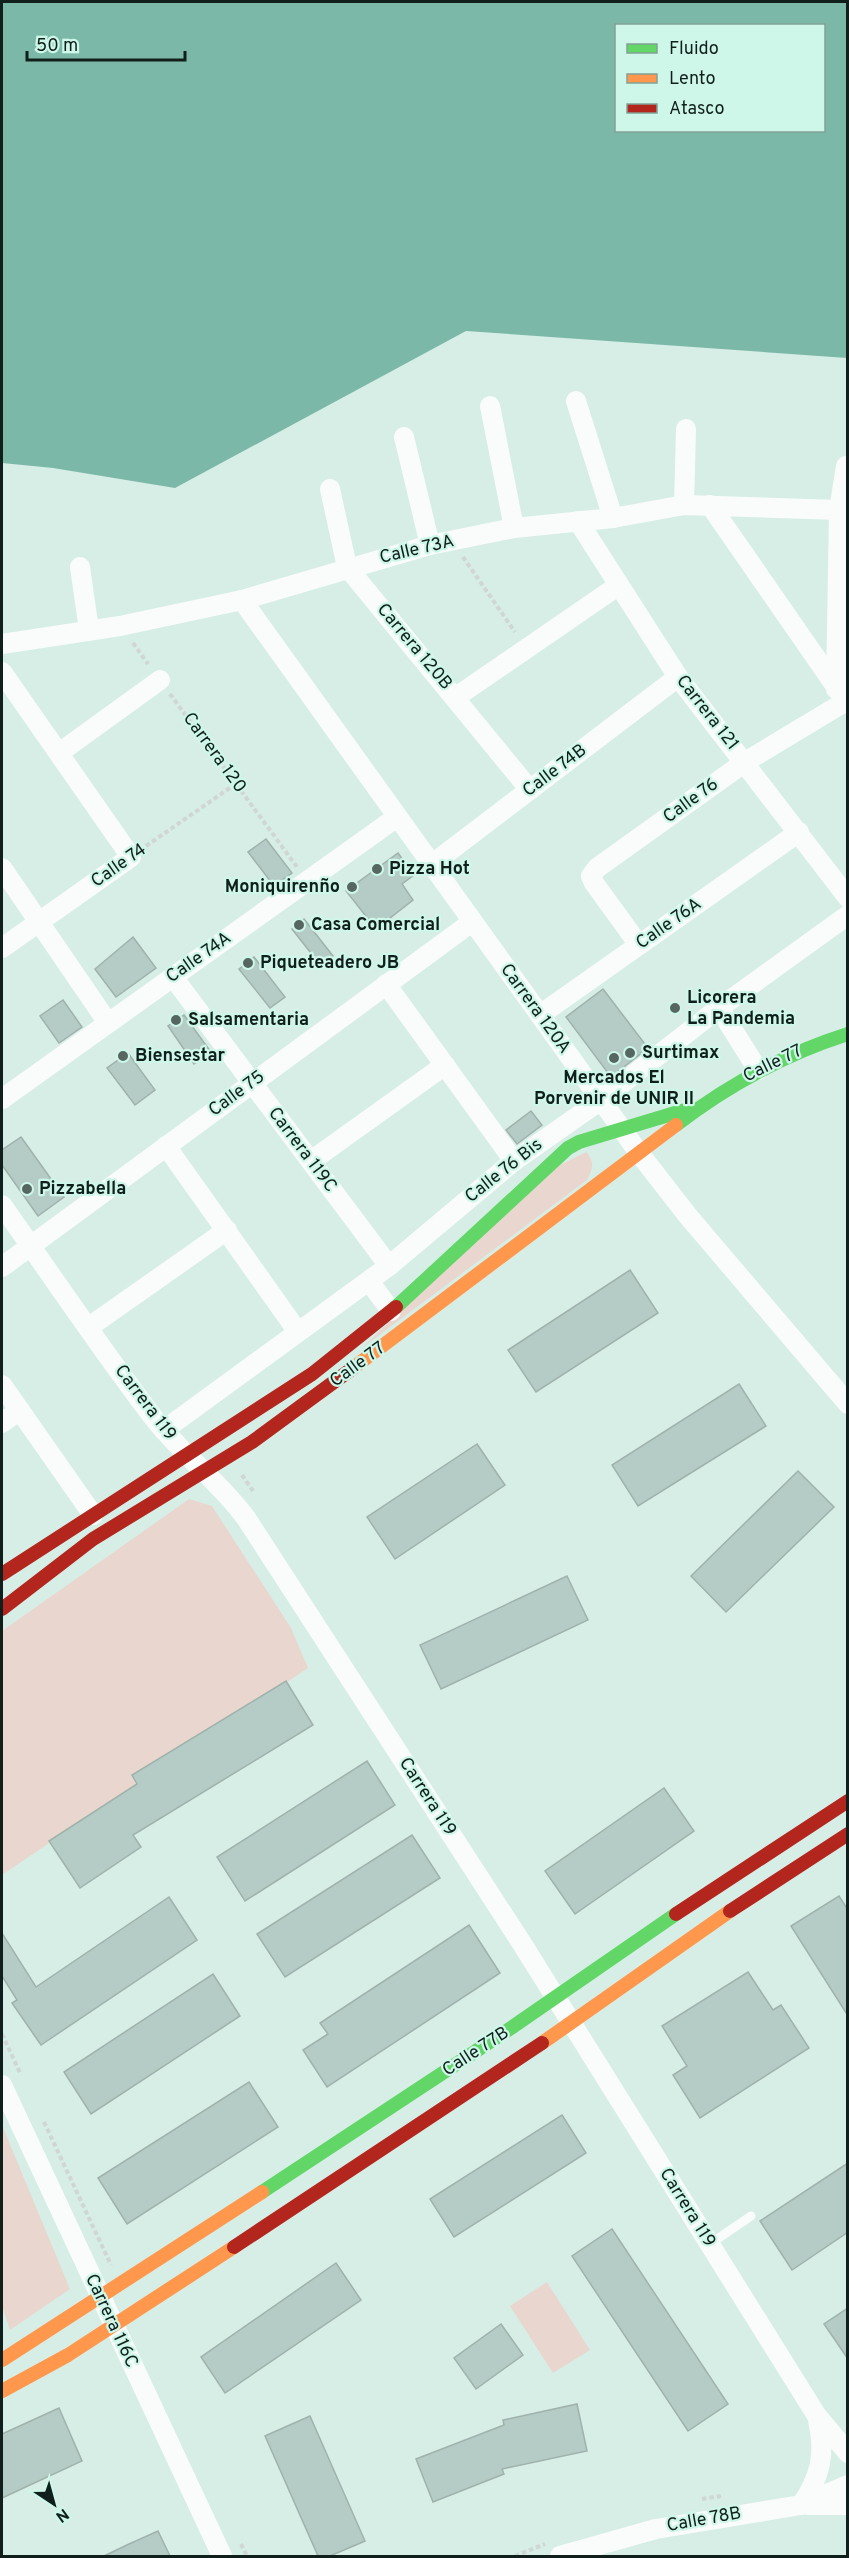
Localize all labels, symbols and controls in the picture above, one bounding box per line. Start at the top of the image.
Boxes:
scale bar [27,24,184,62]
legend [615,24,825,132]
text: 50 m [36,35,78,58]
text: Fluido [669,38,719,61]
text: Lento [669,68,715,91]
text: Atasco [669,98,725,121]
street label: Calle 73A [378,530,456,570]
street label: Carrera 120B [371,599,457,695]
street label: Carrera 121 [670,671,744,755]
street label: Carrera 120 [177,708,251,798]
street label: Calle 74B [518,739,592,803]
street label: Calle 76 [659,773,723,829]
street label: Calle 74 [87,839,151,893]
place label: Pizza Hot [389,858,470,881]
marker: Pizza Hot [370,862,384,876]
place label: Moniquirenño [225,876,340,899]
marker: Moniquirenño [345,880,359,894]
street label: Calle 76A [632,893,706,955]
place label: Casa Comercial [311,914,440,937]
marker: Casa Comercial [292,918,306,932]
street label: Calle 74A [162,927,236,989]
place label: Piqueteadero JB [260,952,399,975]
marker: Piqueteadero JB [241,956,255,970]
street label: Carrera 120A [495,959,575,1059]
place label: Licorera La Pandemia [687,987,795,1031]
marker: Licorera La Pandemia [668,1001,682,1015]
place label: Salsamentaria [188,1009,309,1032]
marker: Salsamentaria [169,1013,183,1027]
street label: Calle 77 [740,1040,806,1088]
place label: Surtimax [642,1042,719,1065]
place label: Biensestar [135,1045,226,1068]
marker: Surtimax [623,1046,637,1060]
marker: Biensestar [116,1049,130,1063]
marker: Mercados El Porvenir de UNIR II [607,1051,621,1065]
street label: Calle 75 [204,1066,270,1122]
place label: Mercados El Porvenir de UNIR II [534,1067,694,1111]
street label: Carrera 119C [262,1103,342,1197]
street label: Calle 76 Bis [461,1134,547,1208]
place label: Pizzabella [39,1178,126,1201]
marker: Pizzabella [20,1182,34,1196]
street label: Calle 77 [326,1337,390,1393]
street label: Carrera 119 [109,1360,181,1446]
street label: Carrera 119 [393,1753,461,1841]
street label: Calle 77B [438,2022,514,2082]
street label: Carrera 119 [654,2164,720,2252]
street label: Carrera 116C [79,2270,143,2372]
north arrow [24,2474,84,2534]
street label: Calle 78B [665,2502,743,2538]
text: N [51,2503,72,2526]

